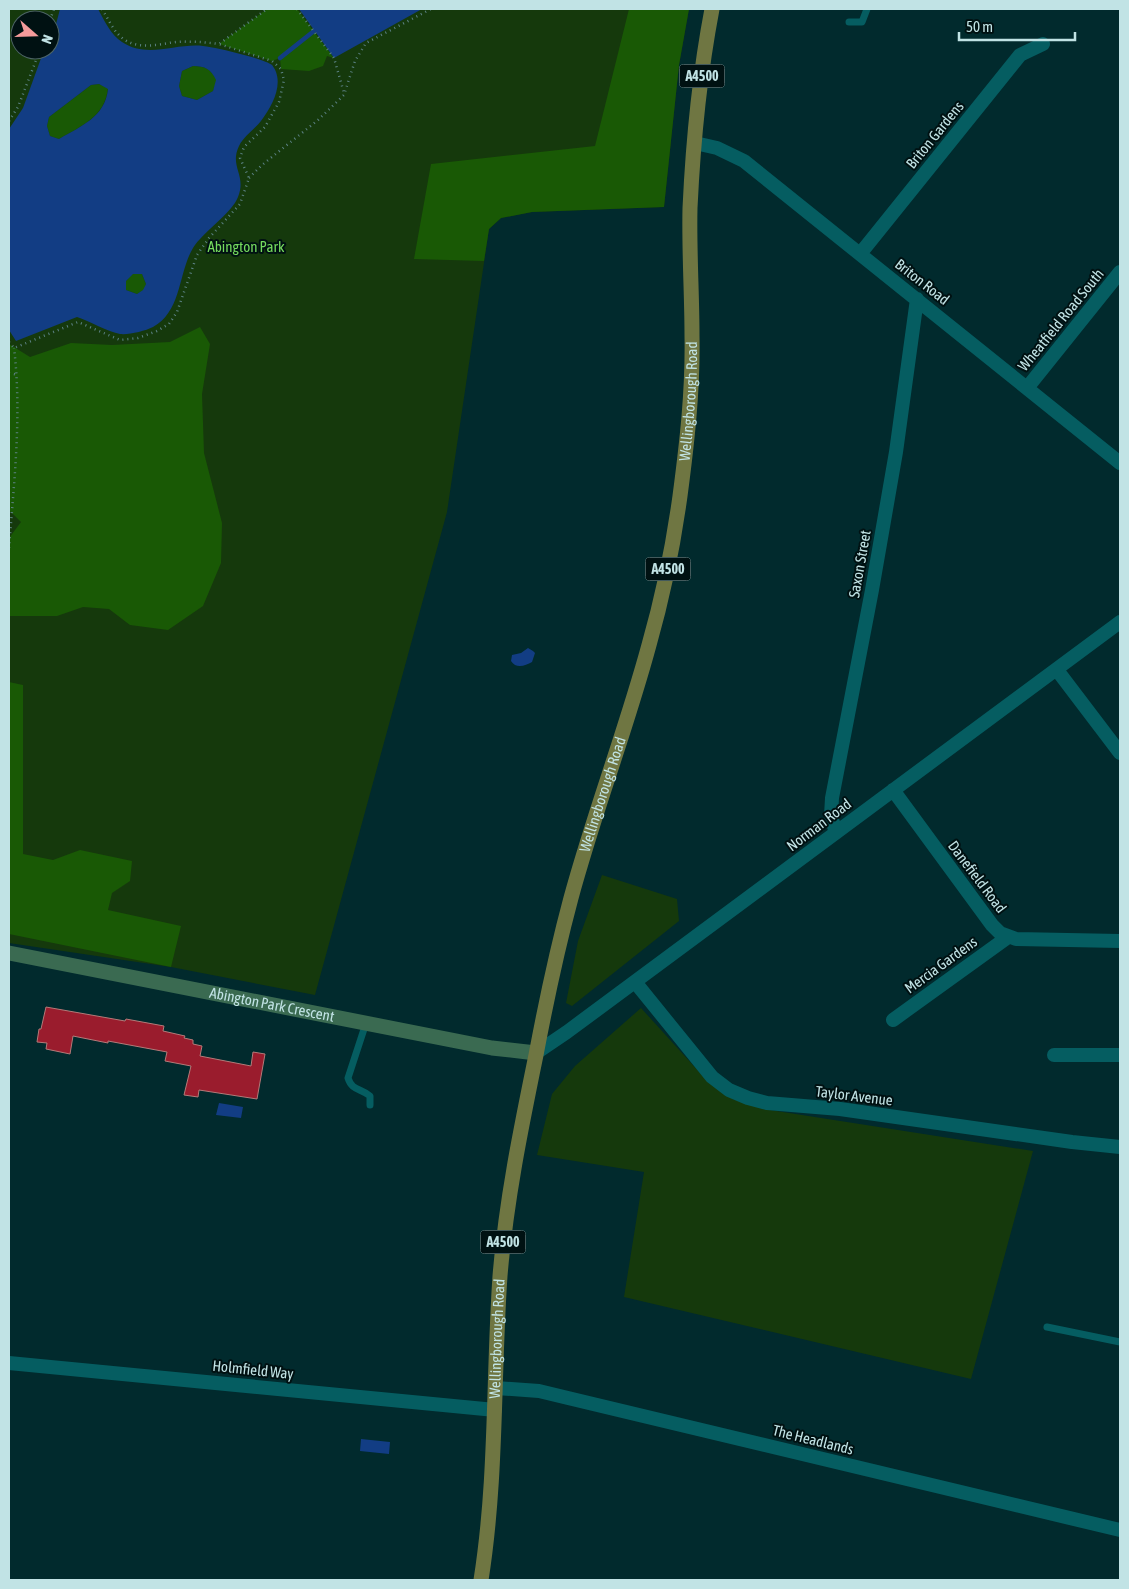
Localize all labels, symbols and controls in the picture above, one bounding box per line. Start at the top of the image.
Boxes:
north arrow [10,10,60,60]
scale bar [959,10,1075,42]
text: 50 m [966,18,993,35]
text: N [38,33,56,46]
road number: A4500 [680,64,724,88]
street label: Briton Gardens [902,98,967,172]
park label: Abington Park [207,238,285,255]
street label: Briton Road [892,255,953,308]
street label: Wheatfield Road South [1014,265,1107,374]
street label: Wellingborough Road [675,341,700,462]
street label: Saxon Street [845,529,874,599]
road number: A4500 [646,558,690,580]
street label: Wellingborough Road [576,735,629,854]
street label: Norman Road [783,795,854,854]
street label: Danefield Road [945,837,1010,916]
street label: Mercia Gardens [901,933,980,996]
street label: Abington Park Crescent [208,984,336,1025]
street label: Taylor Avenue [815,1082,894,1109]
road number: A4500 [480,1230,526,1254]
street label: Wellingborough Road [486,1278,508,1399]
street label: Holmfield Way [212,1357,294,1382]
street label: The Headlands [771,1421,855,1458]

